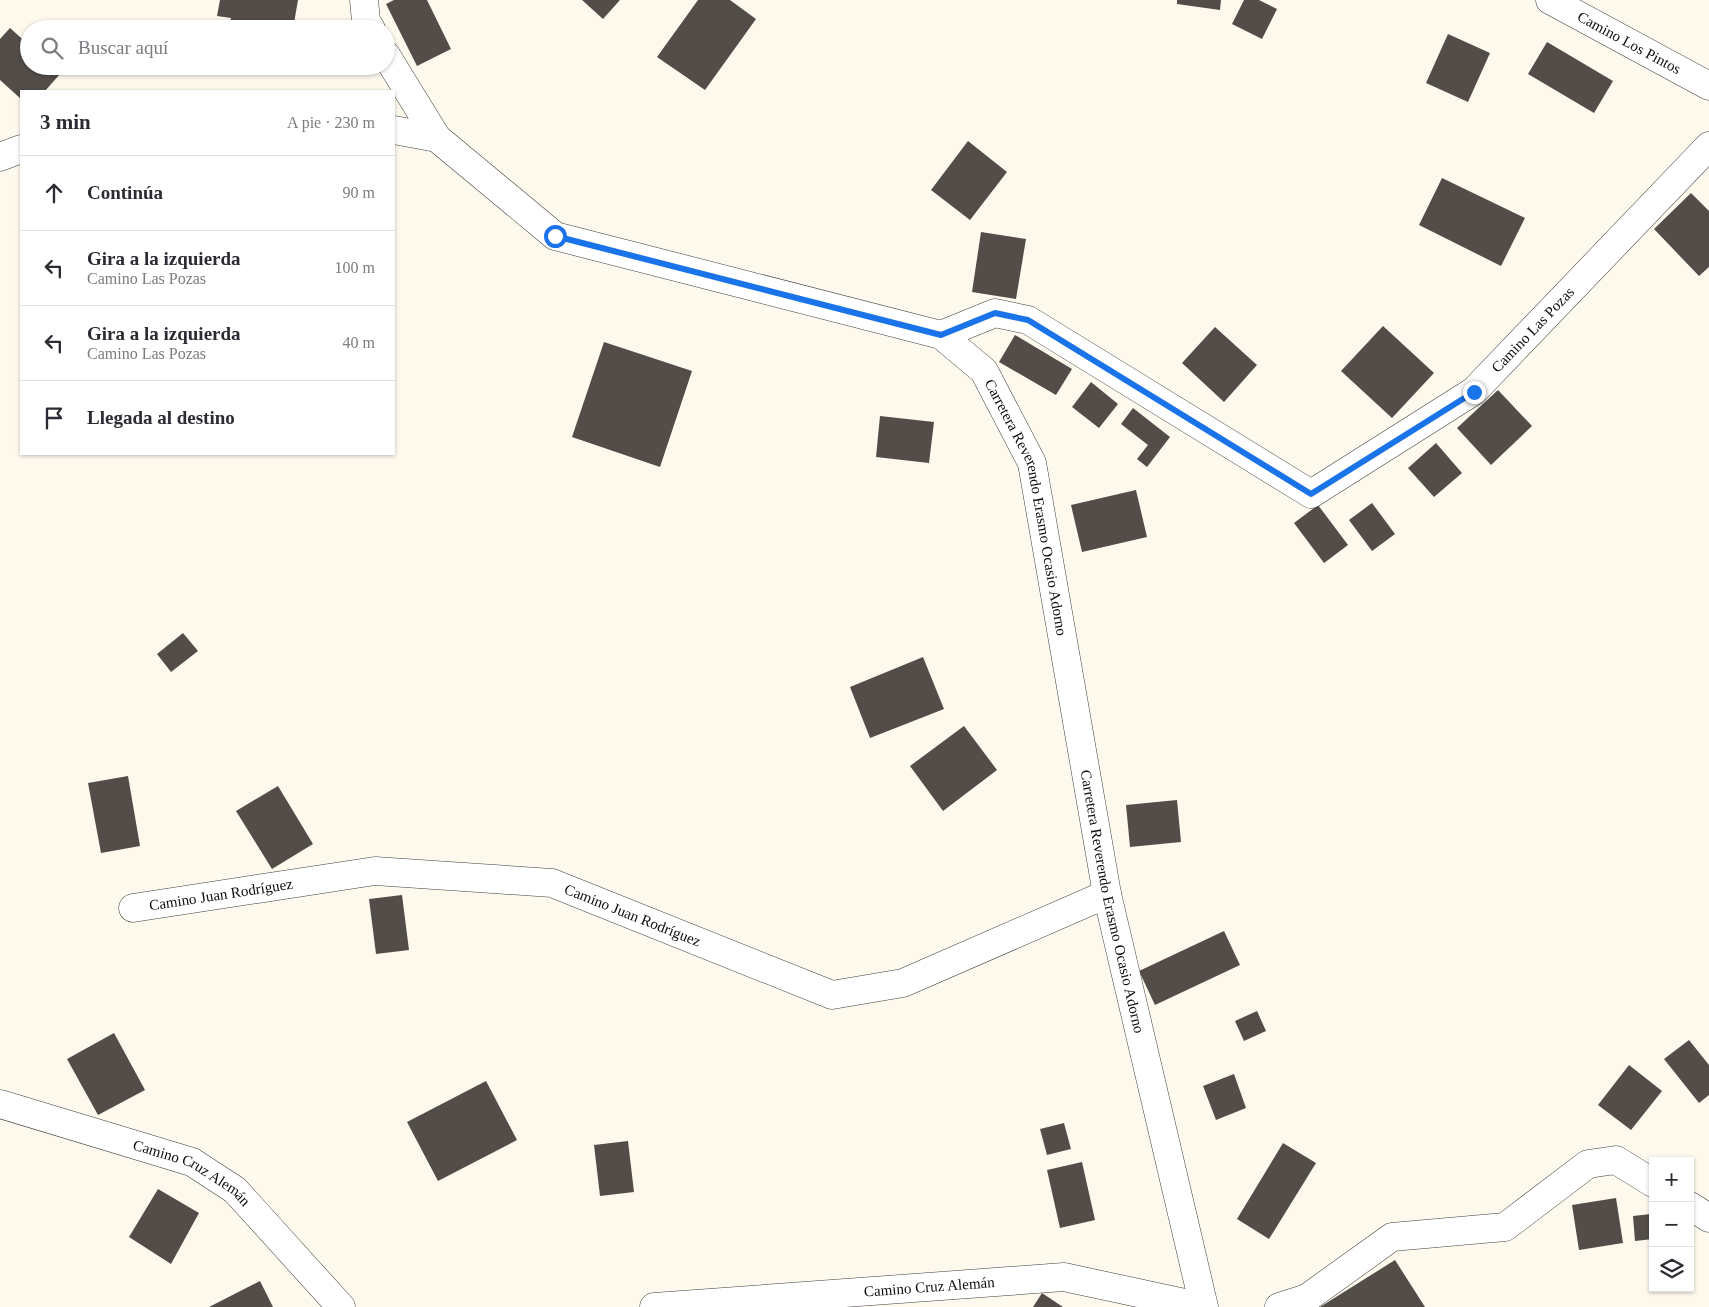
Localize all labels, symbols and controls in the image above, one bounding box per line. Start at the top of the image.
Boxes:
street label: Camino Los Pintos [1575,8,1684,77]
search box [20,20,395,75]
icon: search [38,34,66,62]
text: Buscar aquí [78,37,168,58]
text: 3 min [40,110,91,134]
text: A pie · 230 m [287,114,375,131]
icon: ahead [40,179,68,207]
text: Continúa [87,182,163,203]
text: 90 m [343,184,375,201]
route start [544,225,567,248]
text: Gira a la izquierda [87,248,241,269]
icon: left [40,254,68,282]
text: 100 m [335,259,375,276]
text: Camino Las Pozas [87,270,206,287]
street label: Camino Las Pozas [1488,284,1577,376]
text: Gira a la izquierda [87,323,241,344]
icon: left [40,329,68,357]
text: 40 m [343,334,375,351]
text: Camino Las Pozas [87,345,206,362]
street label: Carretera Reverendo Erasmo Ocasio Adorno [982,376,1070,637]
route end [1463,381,1486,404]
icon: arrive [40,404,68,432]
text: Llegada al destino [87,407,235,428]
street label: Carretera Reverendo Erasmo Ocasio Adorno [1078,769,1147,1035]
street label: Camino Juan Rodríguez [148,876,294,913]
street label: Camino Juan Rodríguez [562,881,703,950]
street label: Camino Cruz Alemán [131,1137,254,1210]
map controls [1649,1157,1694,1292]
button: + [1649,1157,1694,1202]
button: − [1649,1202,1694,1247]
button: layers [1649,1247,1694,1292]
street label: Camino Cruz Alemán [863,1274,996,1300]

